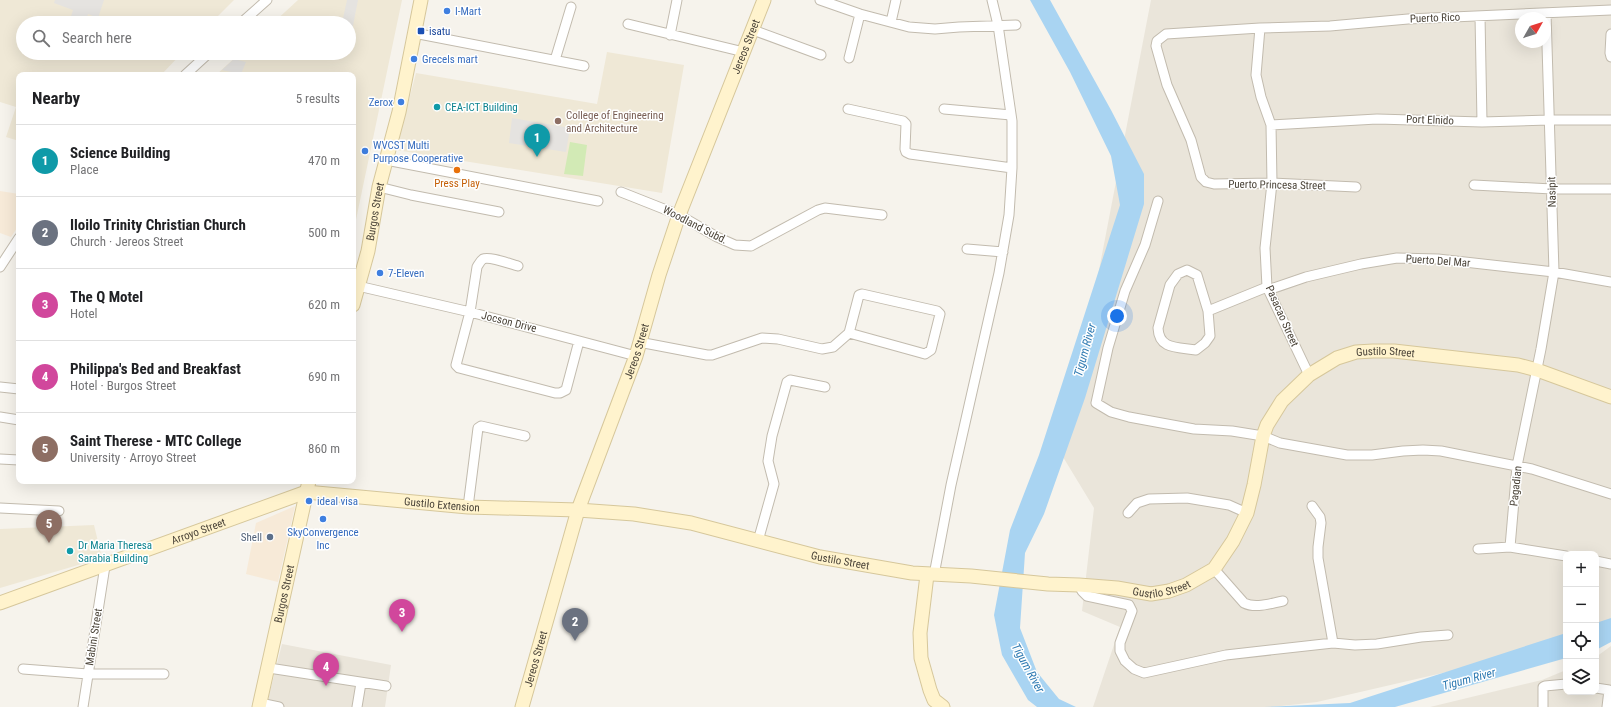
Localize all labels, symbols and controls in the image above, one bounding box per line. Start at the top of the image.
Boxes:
place label: I-Mart [455,5,481,18]
marker: I-Mart [442,6,452,16]
street label: Puerto Rico [1410,11,1461,25]
north arrow [1515,12,1551,48]
search box [16,16,356,60]
street label: Jereos Street [729,17,762,76]
place label: isatu [429,25,450,38]
marker: isatu [416,26,426,36]
icon: search [30,27,52,49]
text: Search here [62,29,132,47]
place label: Grecels mart [422,53,478,66]
marker: Grecels mart [409,54,419,64]
text: Nearby [32,88,80,108]
text: 5 results [296,91,340,106]
place label: Zerox [369,96,393,109]
marker: Zerox [396,97,406,107]
place label: CEA-ICT Building [445,101,518,114]
marker: CEA-ICT Building [432,102,442,112]
place label: College of Engineering and Architecture [566,109,664,135]
street label: Port Elnido [1406,113,1455,127]
marker: College of Engineering and Architecture [553,116,563,126]
pin: 1 [524,124,550,157]
place label: WVCST Multi Purpose Cooperative [373,139,463,165]
text: Science Building [70,144,170,162]
marker: WVCST Multi Purpose Cooperative [360,146,370,156]
text: 1 [42,153,48,168]
text: 470 m [308,153,340,168]
text: Place [70,162,99,177]
marker: Press Play [452,165,462,175]
street label: Nasipit [1545,176,1559,208]
place label: Press Play [434,177,480,190]
street label: Puerto Princesa Street [1228,178,1326,192]
street label: Burgos Street [363,181,386,242]
street label: Woodland Subd. [661,203,729,247]
text: Iloilo Trinity Christian Church [70,216,246,234]
text: 2 [42,225,48,240]
text: 500 m [308,225,340,240]
text: Church · Jereos Street [70,234,183,249]
street label: Puerto Del Mar [1405,252,1471,270]
place label: 7-Eleven [388,267,424,280]
marker: 7-Eleven [375,268,385,278]
street label: Pasacao Street [1263,283,1301,349]
text: The Q Motel [70,288,143,306]
text: 3 [42,297,48,312]
text: 620 m [308,297,340,312]
text: Hotel [70,306,98,321]
your location [1107,306,1127,326]
street label: Jocson Drive [480,309,538,335]
street label: Jereos Street [621,322,651,381]
water label: Tigum River [1071,322,1099,378]
street label: Gustilo Street [1356,345,1416,360]
text: Philippa's Bed and Breakfast [70,360,241,378]
text: 4 [42,369,48,384]
text: 690 m [308,369,340,384]
text: Hotel · Burgos Street [70,378,176,393]
text: Saint Therese - MTC College [70,432,242,450]
text: 5 [42,441,48,456]
text: 860 m [308,441,340,456]
text: University · Arroyo Street [70,450,196,465]
street label: Pagadian [1507,465,1525,507]
place label: ideal visa [317,495,358,508]
street label: Gustilo Extension [404,495,480,514]
marker: ideal visa [304,496,314,506]
pin: 5 [36,510,62,543]
marker: SkyConvergence Inc [318,514,328,524]
street label: Arroyo Street [169,515,227,547]
place label: SkyConvergence Inc [287,526,359,552]
place label: Shell [241,531,262,544]
marker: Shell [265,532,275,542]
place label: Dr Maria Theresa Sarabia Building [78,539,152,565]
marker: Dr Maria Theresa Sarabia Building [65,546,75,556]
street label: Gustilo Street [810,548,870,572]
map controls [1563,551,1599,695]
button: + [1563,551,1599,587]
street label: Burgos Street [271,564,297,624]
street label: Gustilo Street [1132,577,1193,601]
button: − [1563,587,1599,623]
pin: 3 [389,599,415,632]
street label: Mabini Street [83,607,105,667]
pin: 2 [562,608,588,641]
button: locate [1563,623,1599,659]
street label: Jereos Street [522,629,550,688]
water label: Tigum River [1009,641,1048,696]
pin: 4 [313,653,339,686]
button: layers [1563,659,1599,695]
water label: Tigum River [1441,665,1497,693]

